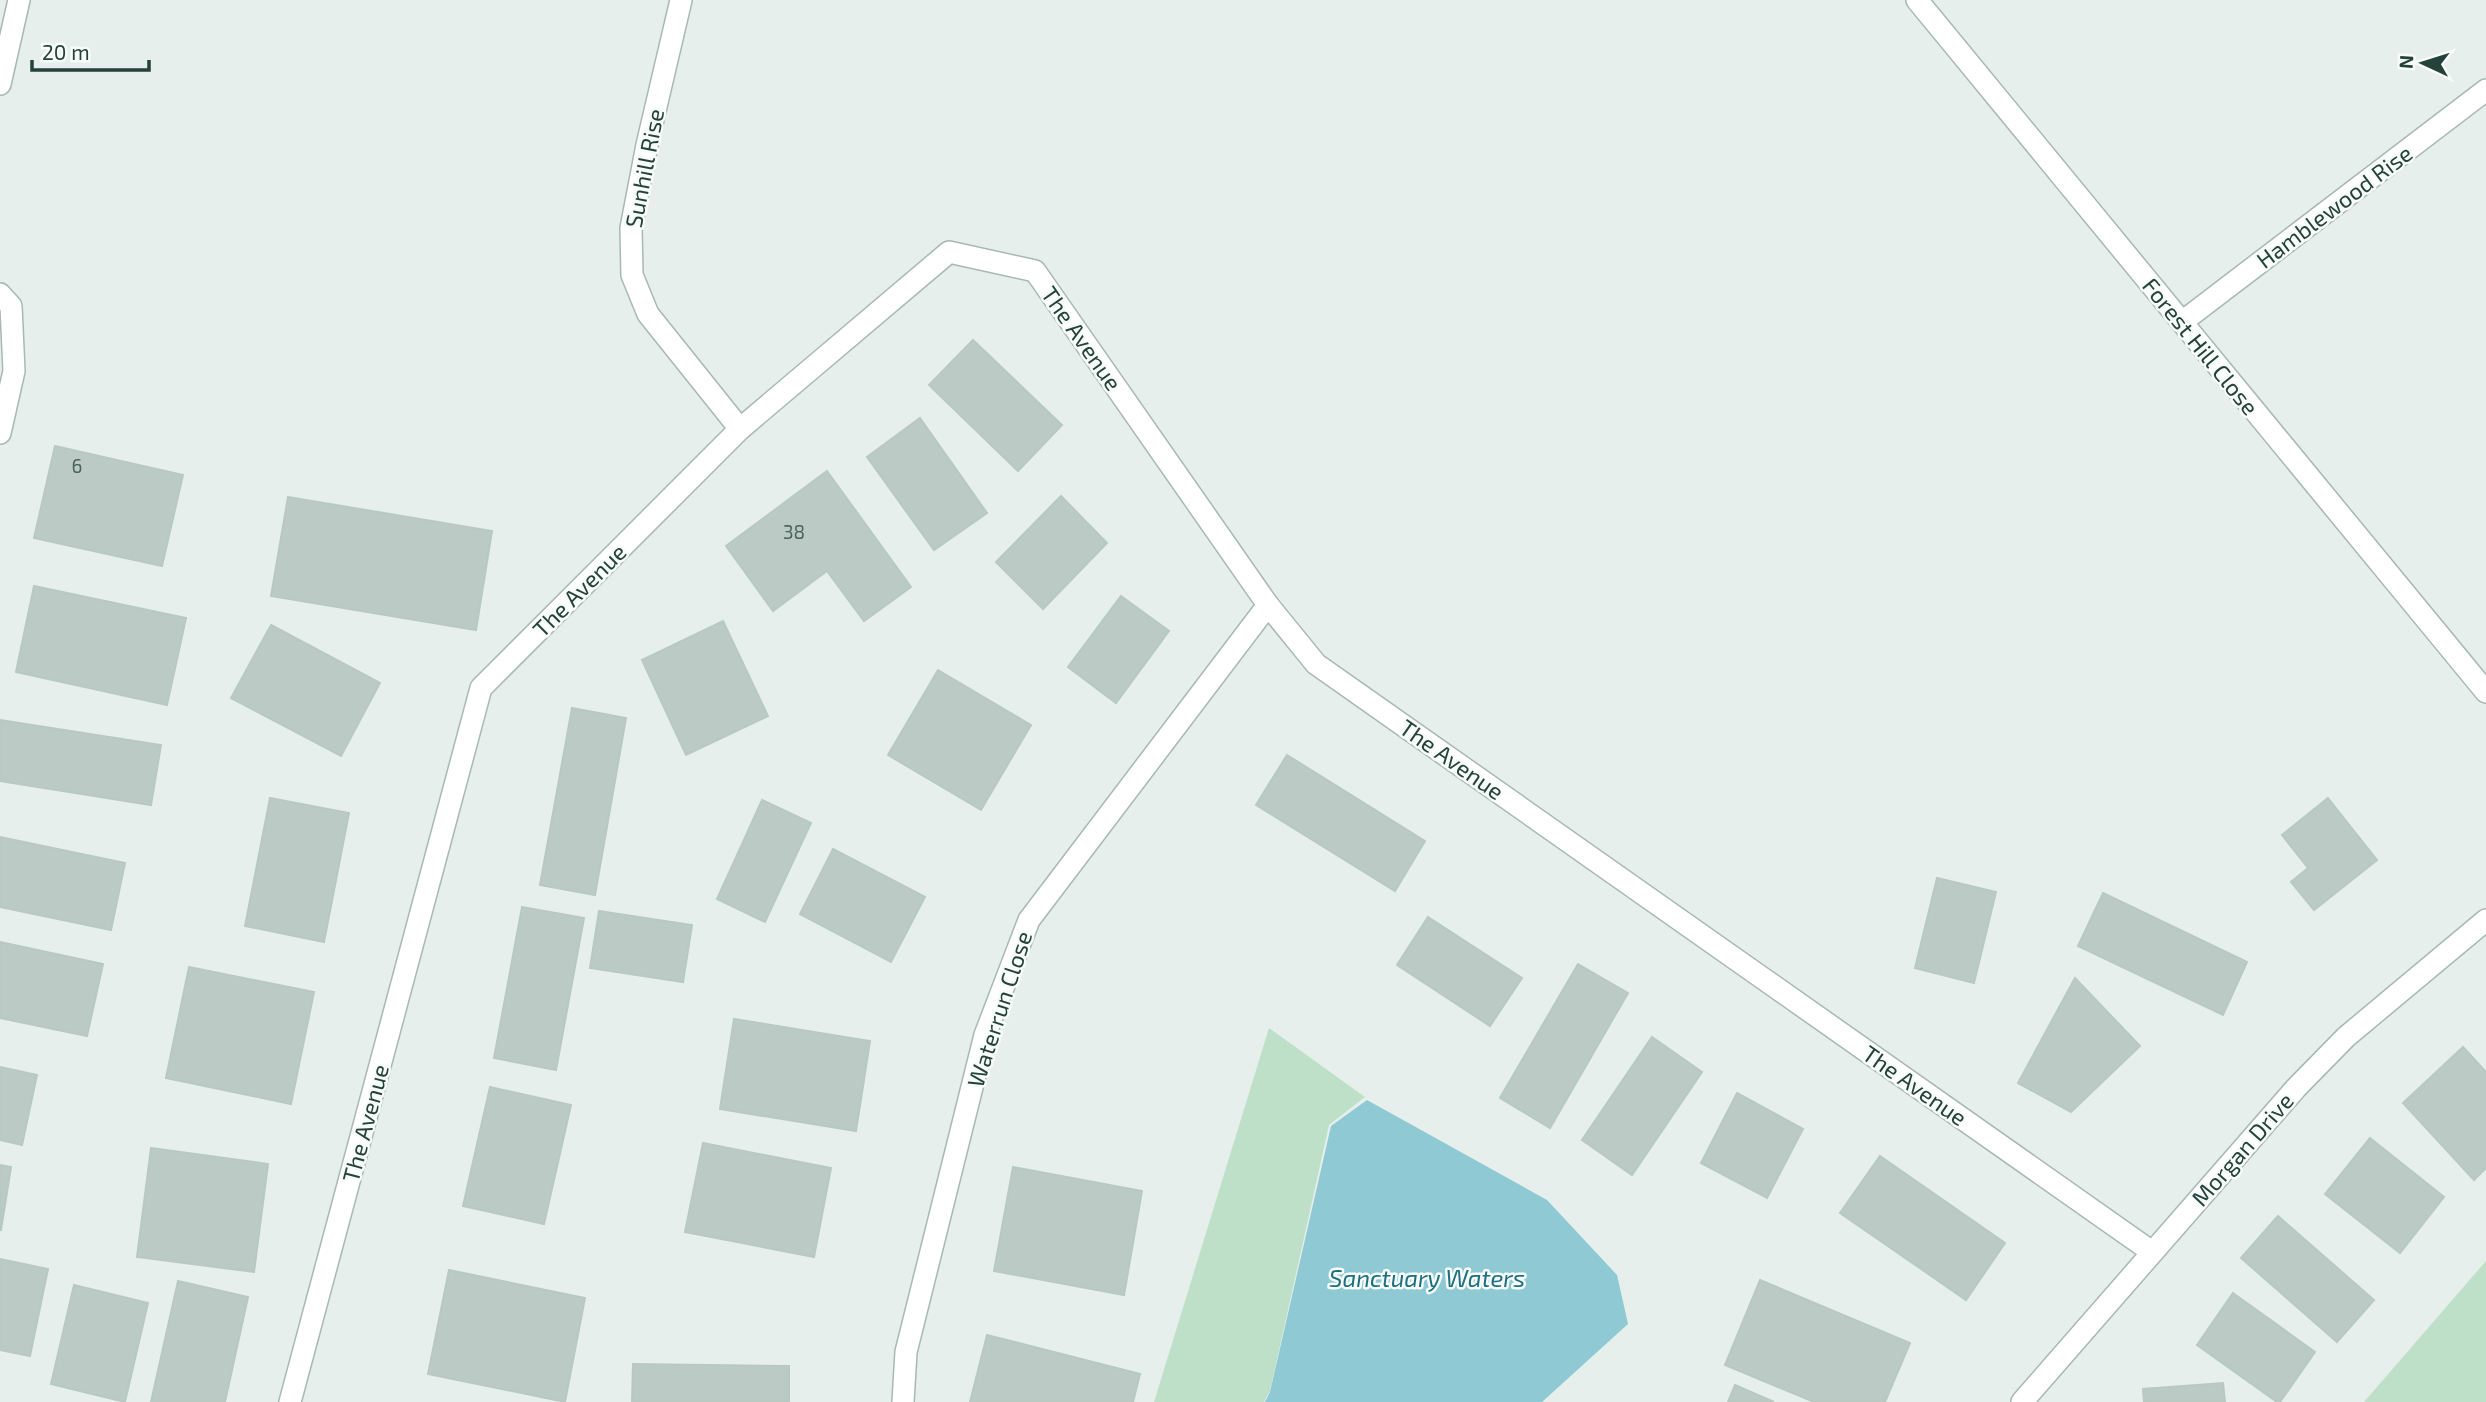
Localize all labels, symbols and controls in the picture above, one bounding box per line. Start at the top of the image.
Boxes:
scale bar [32,28,149,72]
north arrow [2388,28,2458,98]
text: 20 m [42,39,90,64]
text: N [2394,54,2417,69]
street label: Sunhill Rise [619,106,669,230]
street label: Hamblewood Rise [2251,138,2417,274]
street label: Forest Hill Close [2137,272,2265,420]
street label: The Avenue [1036,281,1128,395]
house number: 6 [72,454,82,477]
house number: 38 [783,520,805,543]
street label: The Avenue [526,537,632,643]
street label: The Avenue [1395,713,1509,805]
street label: Waterrun Close [961,927,1037,1091]
street label: The Avenue [1858,1039,1972,1131]
street label: The Avenue [336,1061,394,1185]
street label: Morgan Drive [2185,1087,2299,1211]
water label: Sanctuary Waters [1329,1263,1525,1292]

